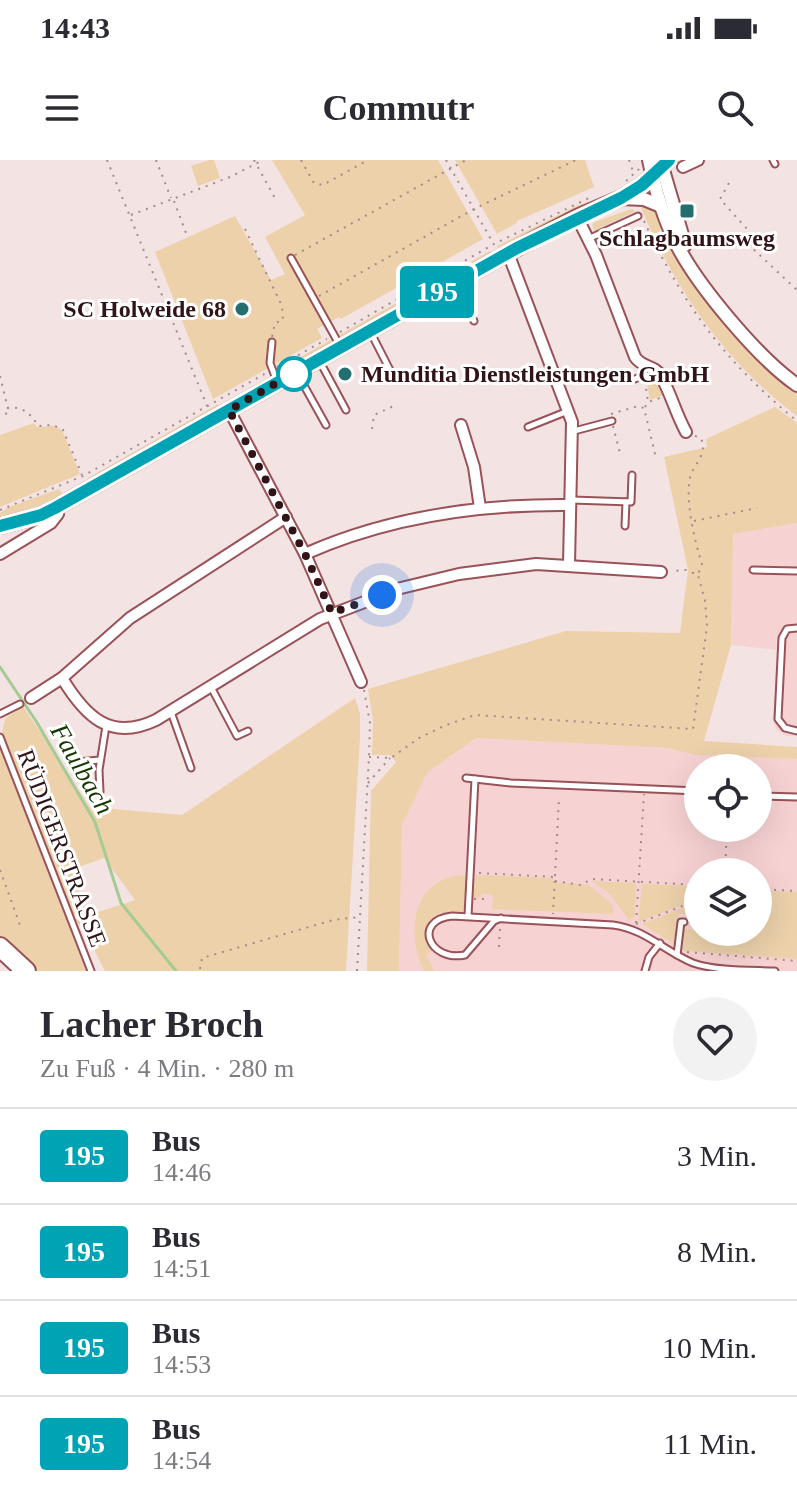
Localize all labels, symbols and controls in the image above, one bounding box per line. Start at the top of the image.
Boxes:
text: 14:43 [40,11,110,44]
icon: menu [40,86,84,130]
icon: search [713,86,757,130]
text: Commutr [323,88,474,128]
marker: Schlagbaumsweg [678,202,696,220]
place label: Schlagbaumsweg [599,225,775,251]
line badge: 195 [391,266,483,318]
text: 195 [416,276,458,307]
place label: SC Holweide 68 [63,296,226,322]
marker: SC Holweide 68 [233,300,251,318]
unlabelled marker [277,357,311,391]
place label: Munditia Dienstleistungen GmbH [361,361,709,387]
marker: Munditia Dienstleistungen GmbH [336,365,354,383]
your location [362,575,402,615]
water label: Faulbach [44,718,119,819]
street label: RÜDIGERSTRASSE [12,746,112,950]
map controls [684,754,772,946]
button: locate [684,754,772,842]
button: layers [684,858,772,946]
button: heart [673,997,757,1081]
text: Lacher Broch [40,1003,263,1045]
text: Zu Fuß · 4 Min. · 280 m [40,1054,294,1083]
text: Bus [152,1124,200,1157]
text: 3 Min. [677,1139,757,1172]
text: 195 [63,1140,105,1171]
text: 14:46 [152,1158,211,1187]
text: Bus [152,1220,200,1253]
text: 8 Min. [677,1235,757,1268]
text: 195 [63,1236,105,1267]
text: 14:51 [152,1254,211,1283]
text: Bus [152,1316,200,1349]
text: 10 Min. [662,1331,757,1364]
text: 195 [63,1332,105,1363]
text: 14:53 [152,1350,211,1379]
text: Bus [152,1412,200,1445]
text: 11 Min. [663,1427,757,1460]
text: 195 [63,1428,105,1459]
text: 14:54 [152,1446,211,1475]

